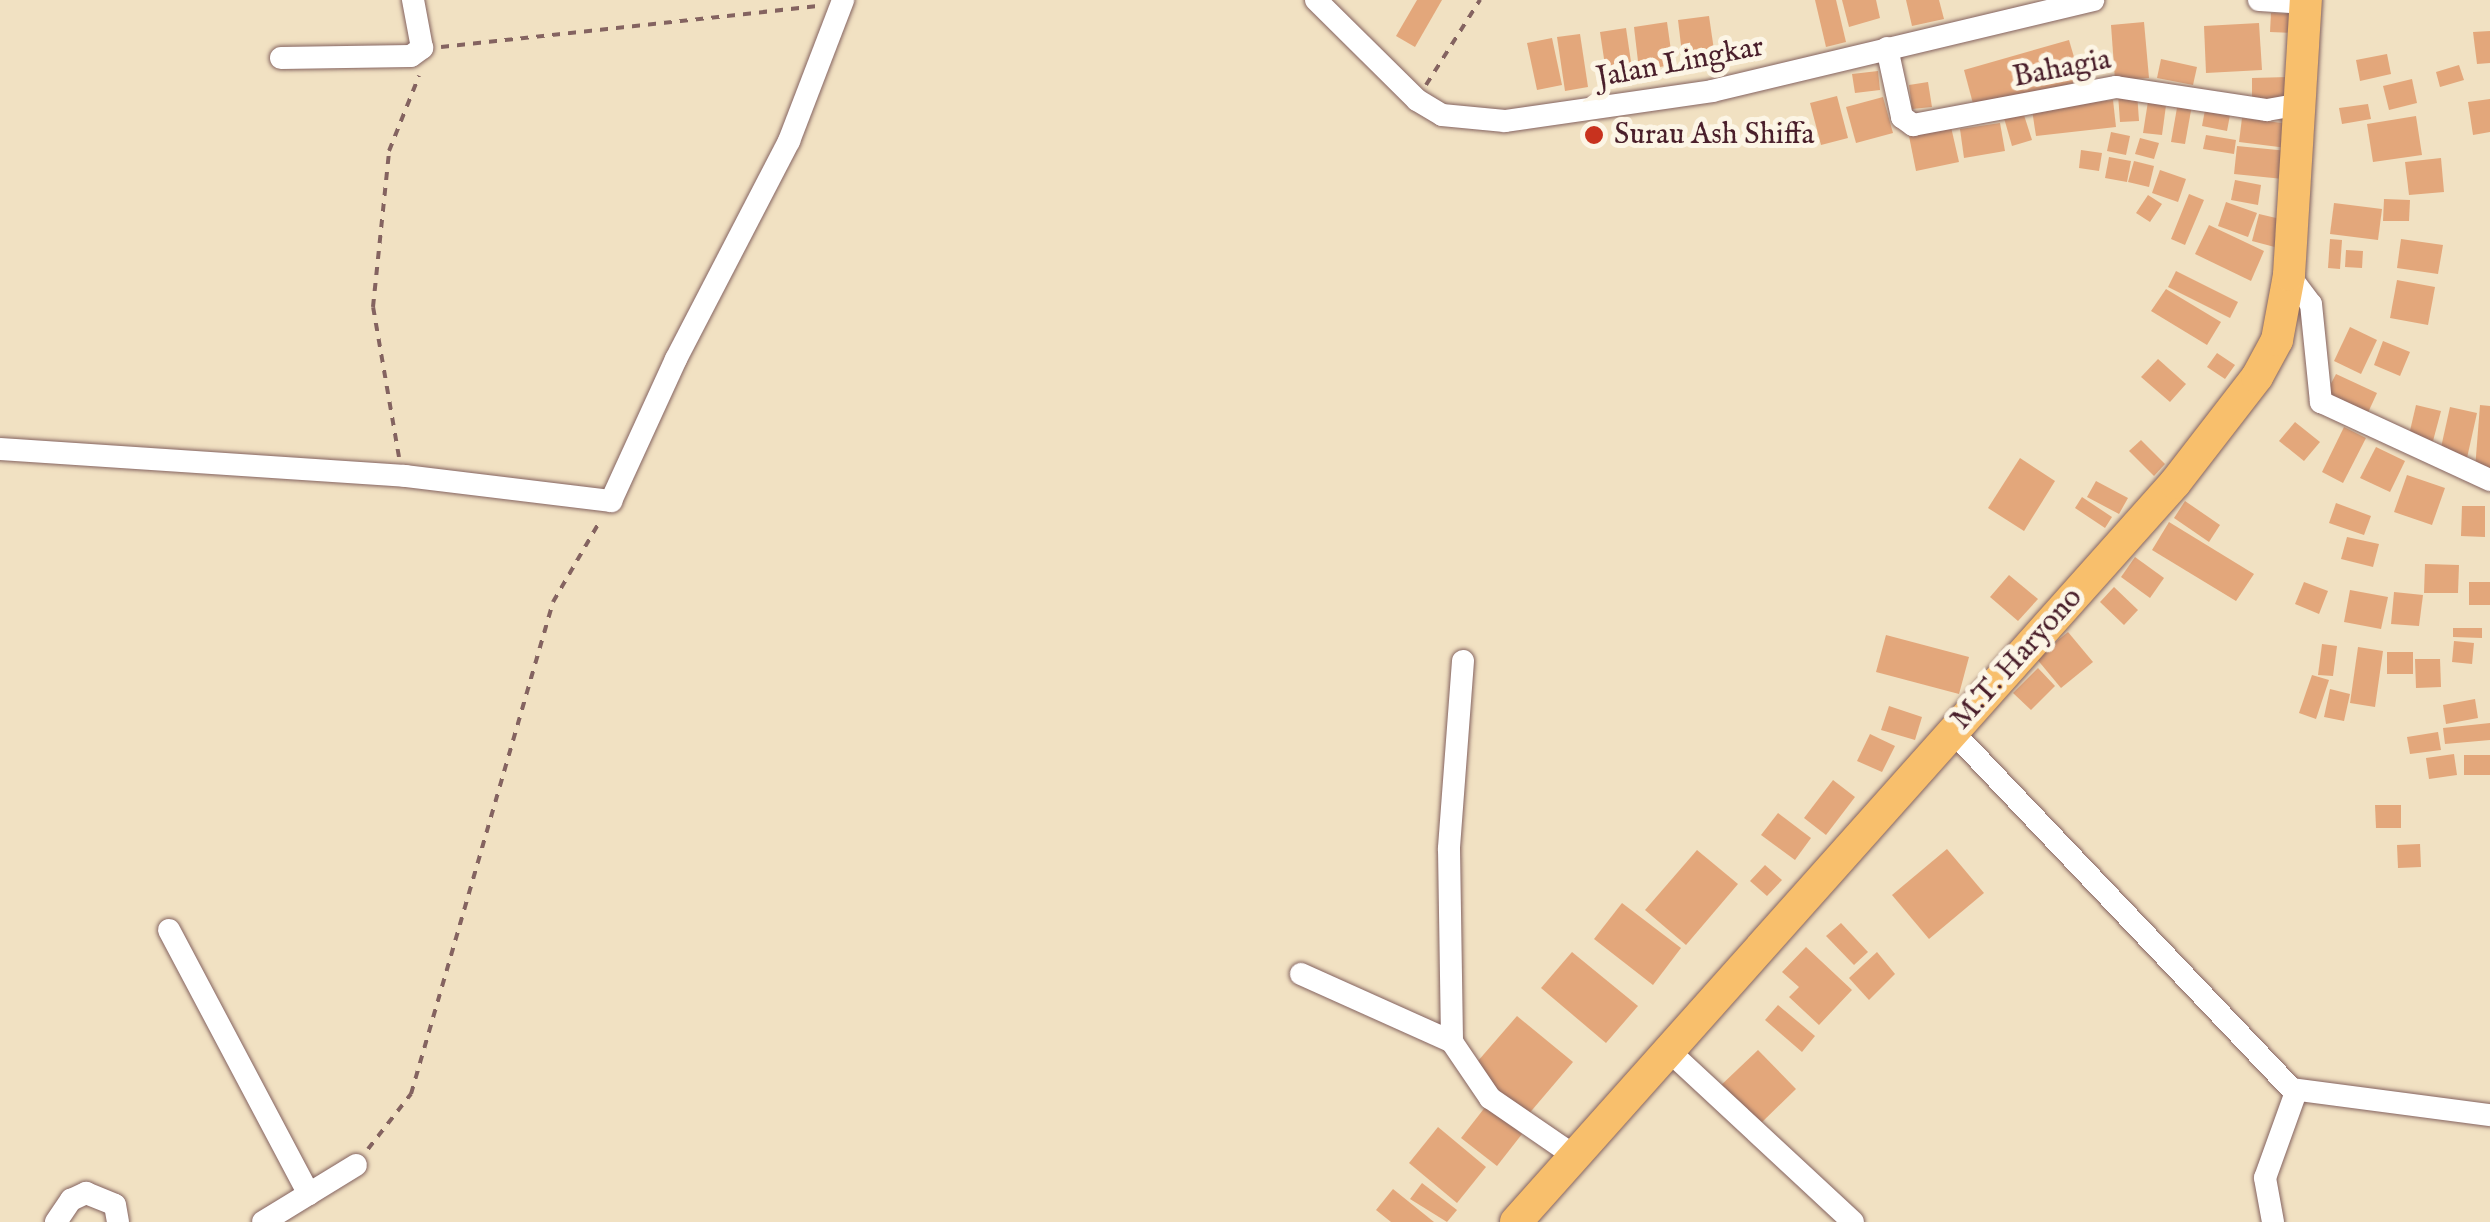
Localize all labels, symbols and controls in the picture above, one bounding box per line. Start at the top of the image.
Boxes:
street label: Jalan Lingkar [1593,29,1767,97]
street label: Bahagia [2010,42,2114,96]
place label: Surau Ash Shiffa [1614,117,1815,153]
marker: Surau Ash Shiffa [1583,124,1605,146]
street label: M.T. Haryono [1944,580,2090,738]

